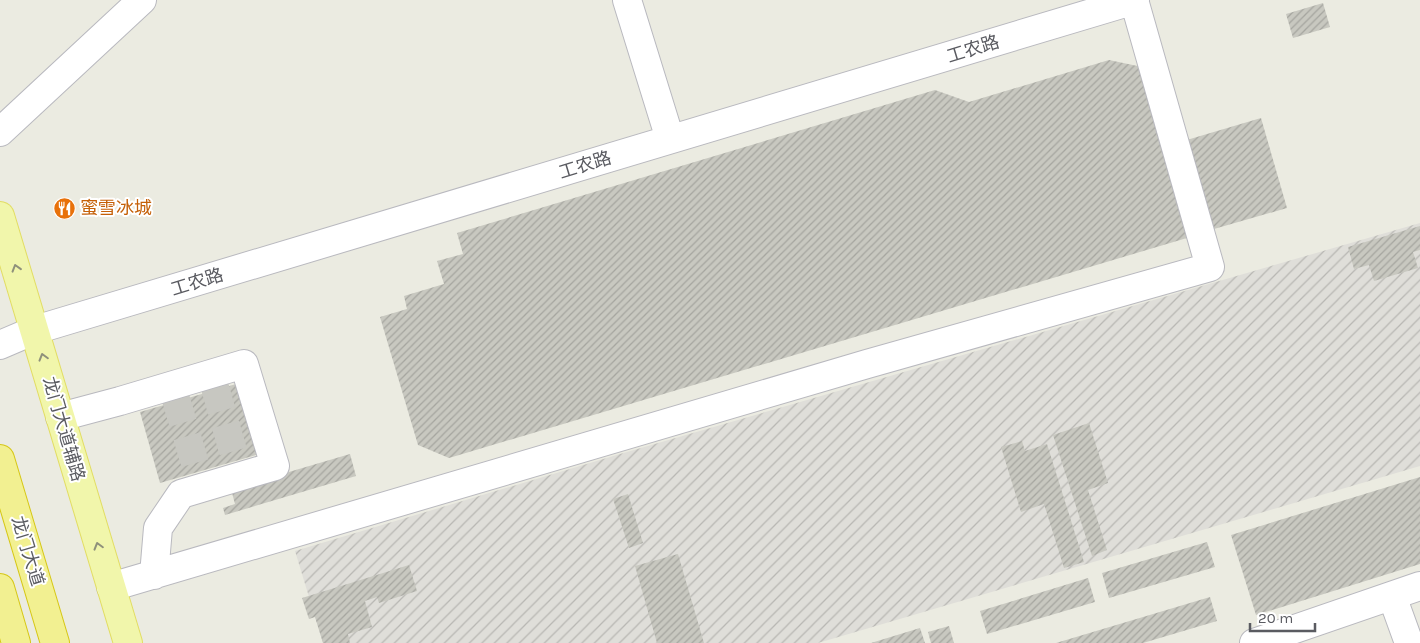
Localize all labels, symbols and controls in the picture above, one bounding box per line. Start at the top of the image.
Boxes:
street label: 工农路 [944,31,1002,67]
street label: 工农路 [556,147,614,183]
restaurant icon: 蜜雪冰城 [52,196,76,220]
place label: 蜜雪冰城 [80,197,152,219]
one-way arrow [11,264,21,273]
street label: 工农路 [168,264,226,300]
one-way arrow [38,353,48,361]
street label: 龙门大道辅路 [39,374,89,484]
street label: 龙门大道 [7,513,49,589]
one-way arrow [94,543,104,551]
scale bar [1250,600,1315,632]
text: 20 m [1258,609,1293,627]

